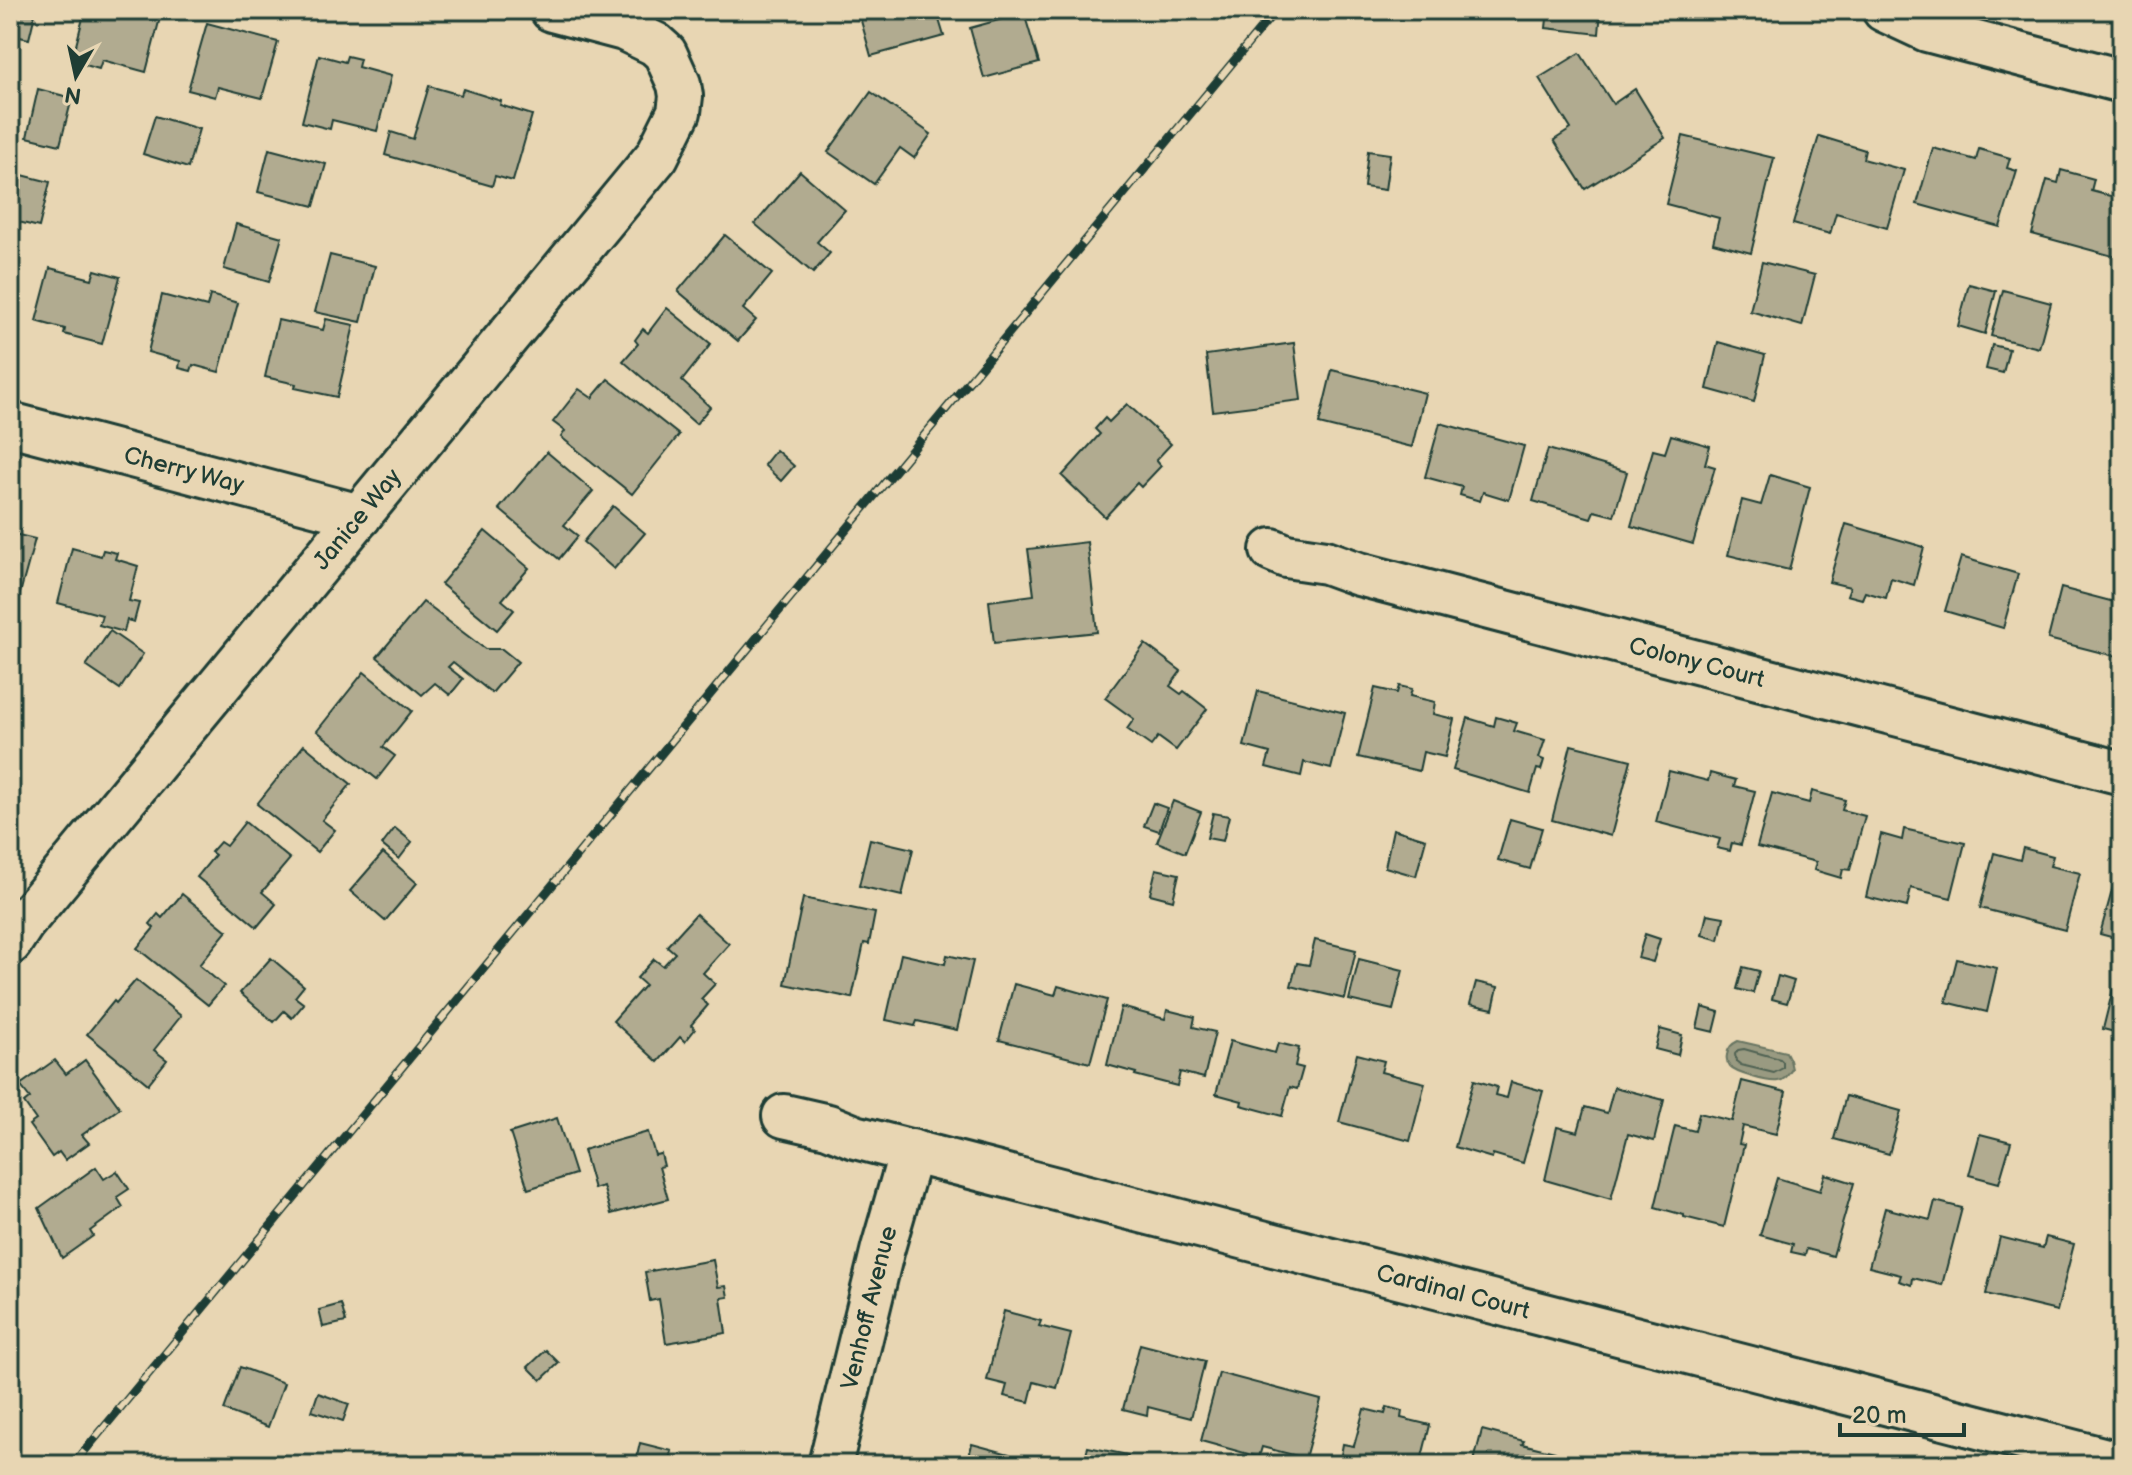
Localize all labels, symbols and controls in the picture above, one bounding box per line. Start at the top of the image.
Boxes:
north arrow [36,36,116,116]
text: N [63,80,83,109]
street label: Cherry Way [121,440,247,499]
street label: Janice Way [307,463,407,575]
street label: Colony Court [1626,631,1768,694]
street label: Venhoff Avenue [834,1222,903,1393]
street label: Cardinal Court [1373,1258,1534,1325]
scale bar [1840,1387,1964,1437]
text: 20 m [1852,1401,1907,1430]

